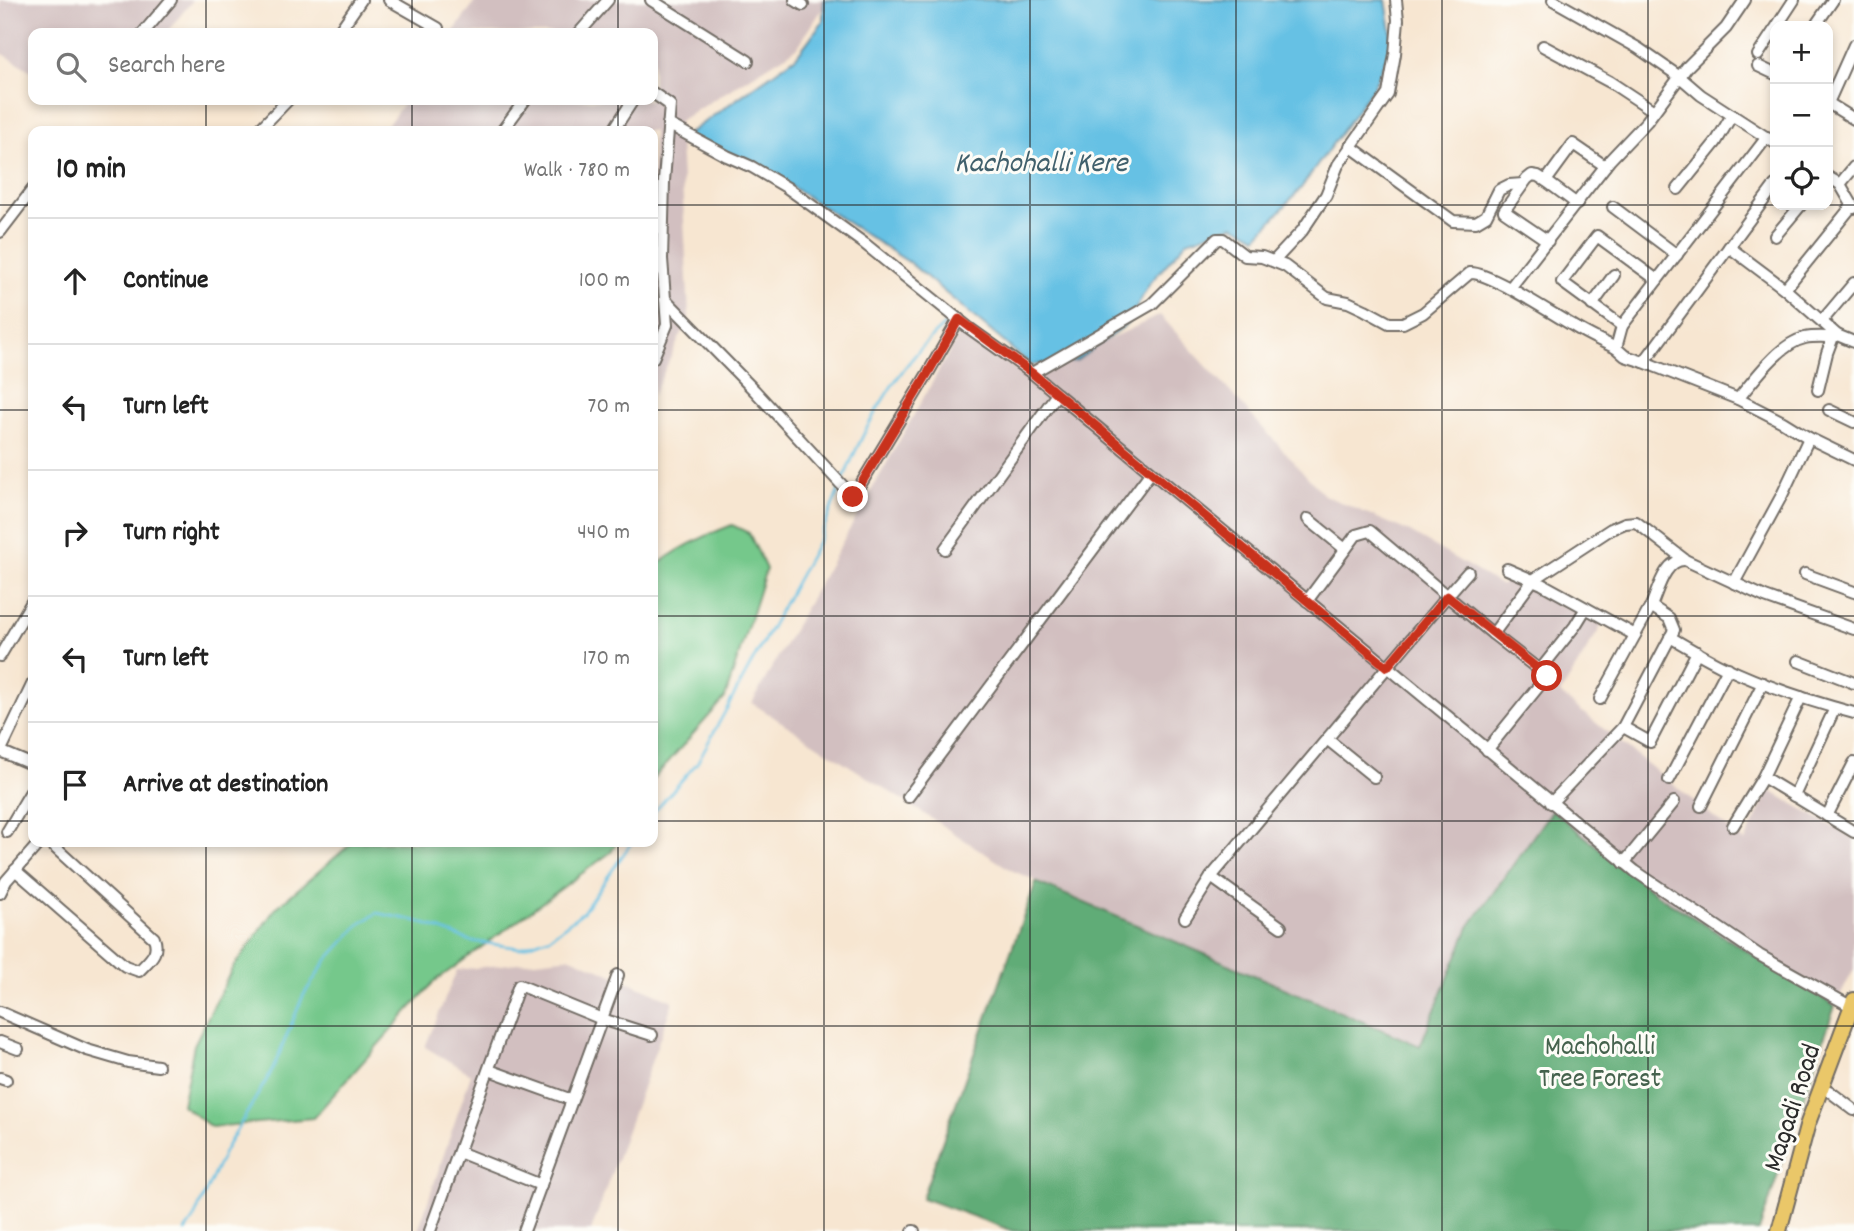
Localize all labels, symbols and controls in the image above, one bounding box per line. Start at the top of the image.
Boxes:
map controls [1770,21,1833,210]
button: + [1770,21,1833,84]
search box [28,28,658,105]
icon: search [52,48,90,86]
text: Search here [108,48,226,85]
button: − [1770,84,1833,147]
water label: Kachohalli Kere [955,144,1129,187]
button: locate [1770,147,1833,210]
text: 10 min [56,150,126,193]
text: Walk · 780 m [524,155,630,188]
icon: ahead [56,262,94,300]
text: Continue [123,263,208,300]
text: 100 m [579,265,630,298]
icon: left [56,388,94,426]
text: Turn left [123,389,209,426]
text: 70 m [588,391,630,424]
route end [837,481,868,512]
icon: right [56,514,94,552]
text: Turn right [123,515,220,552]
text: 440 m [577,517,630,550]
icon: left [56,640,94,678]
text: Turn left [123,641,209,678]
text: 170 m [583,643,630,676]
route start [1531,660,1562,691]
icon: arrive [56,766,94,804]
text: Arrive at destination [123,767,328,804]
park label: Machohalli Tree Forest [1539,1029,1661,1101]
street label: Magadi Road [1755,1040,1834,1177]

